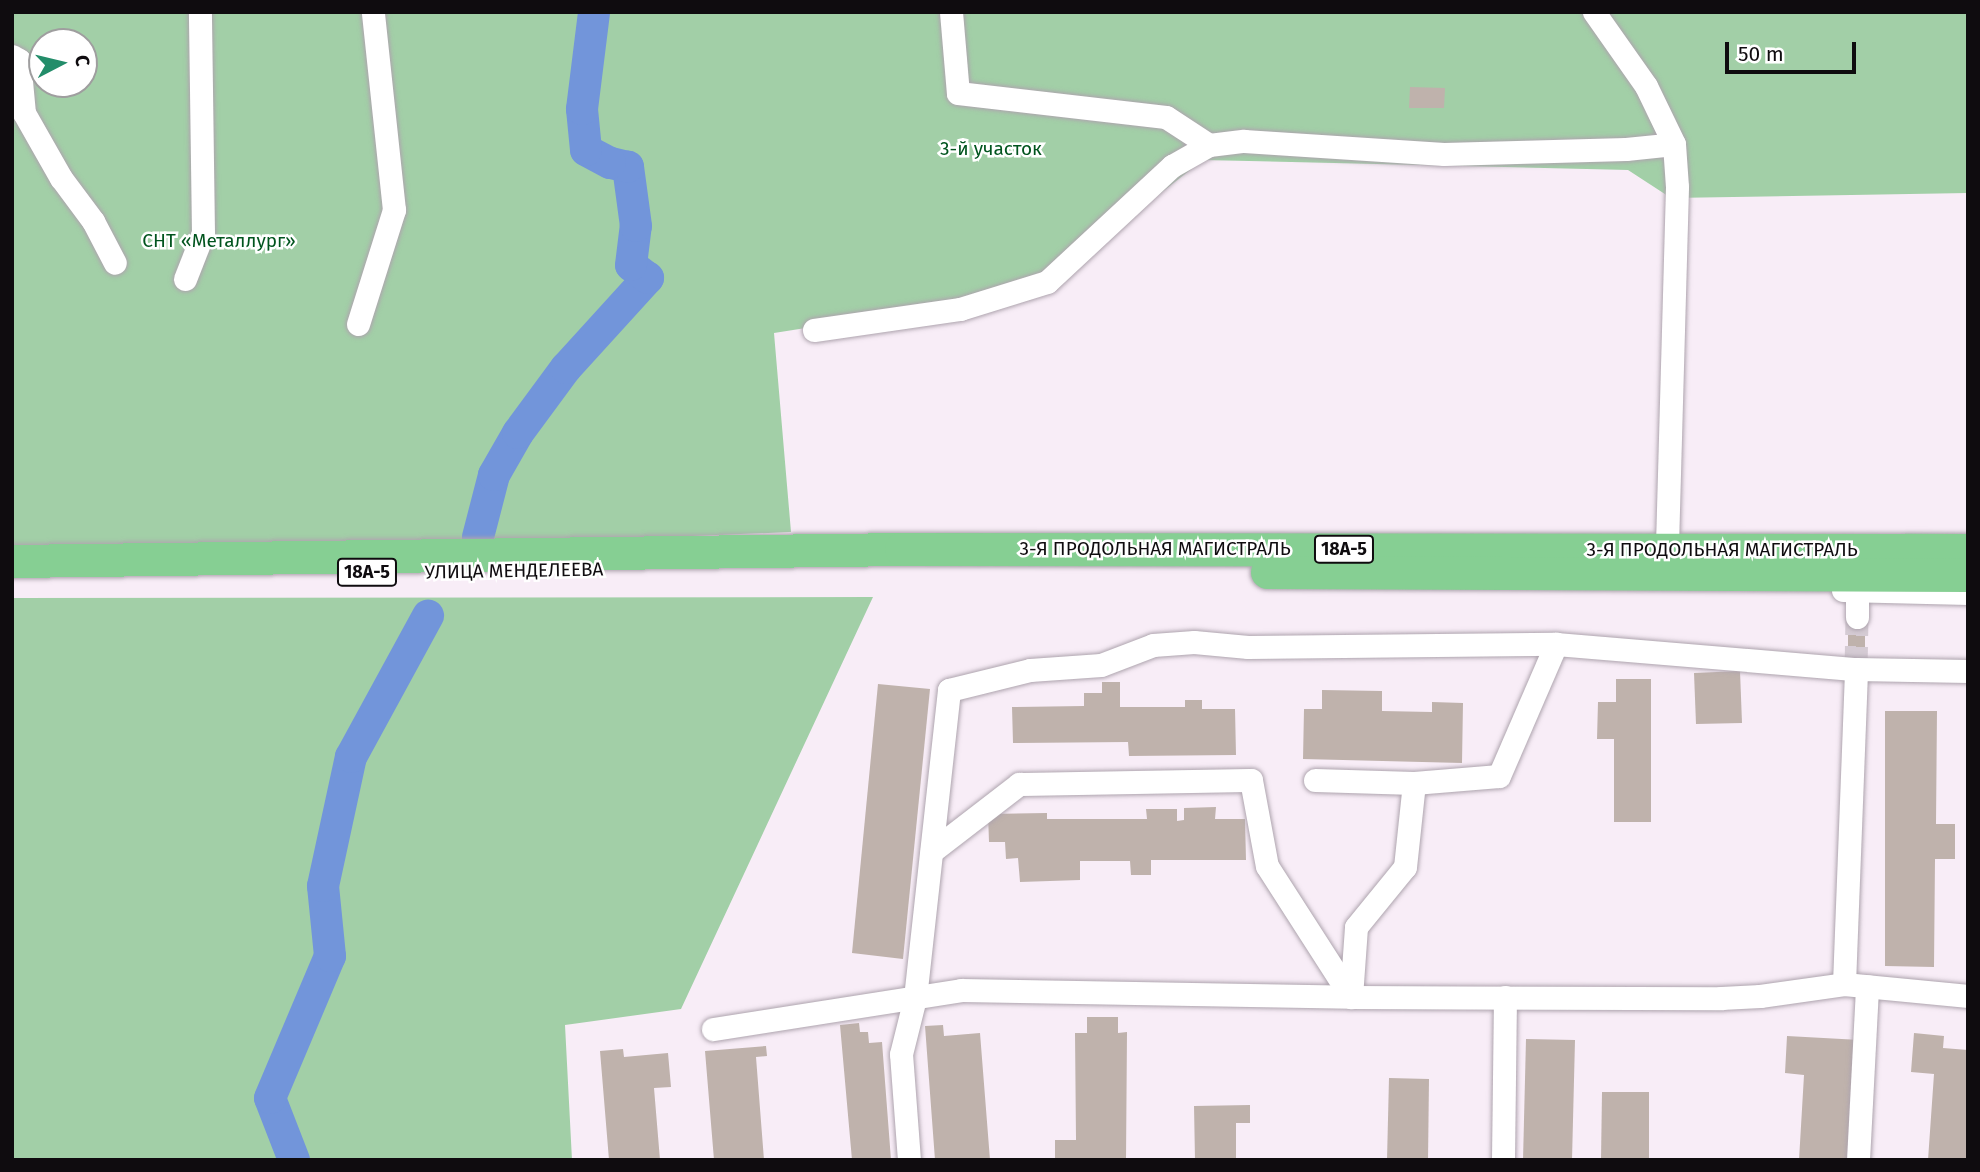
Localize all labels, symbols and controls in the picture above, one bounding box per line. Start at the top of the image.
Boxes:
north arrow [28,28,98,98]
scale bar [1728,28,1859,72]
text: 50 m [1738,41,1784,67]
text: С [70,54,94,67]
park label: 3-й участок [940,138,1042,160]
park label: СНТ «Металлург» [142,230,296,252]
road number: 18А-5 [1312,534,1376,564]
street label: 3-Я ПРОДОЛЬНАЯ МАГИСТРАЛЬ [1019,538,1291,560]
street label: 3-Я ПРОДОЛЬНАЯ МАГИСТРАЛЬ [1586,539,1858,561]
road number: 18А-5 [336,558,398,586]
street label: УЛИЦА МЕНДЕЛЕЕВА [424,558,604,584]

